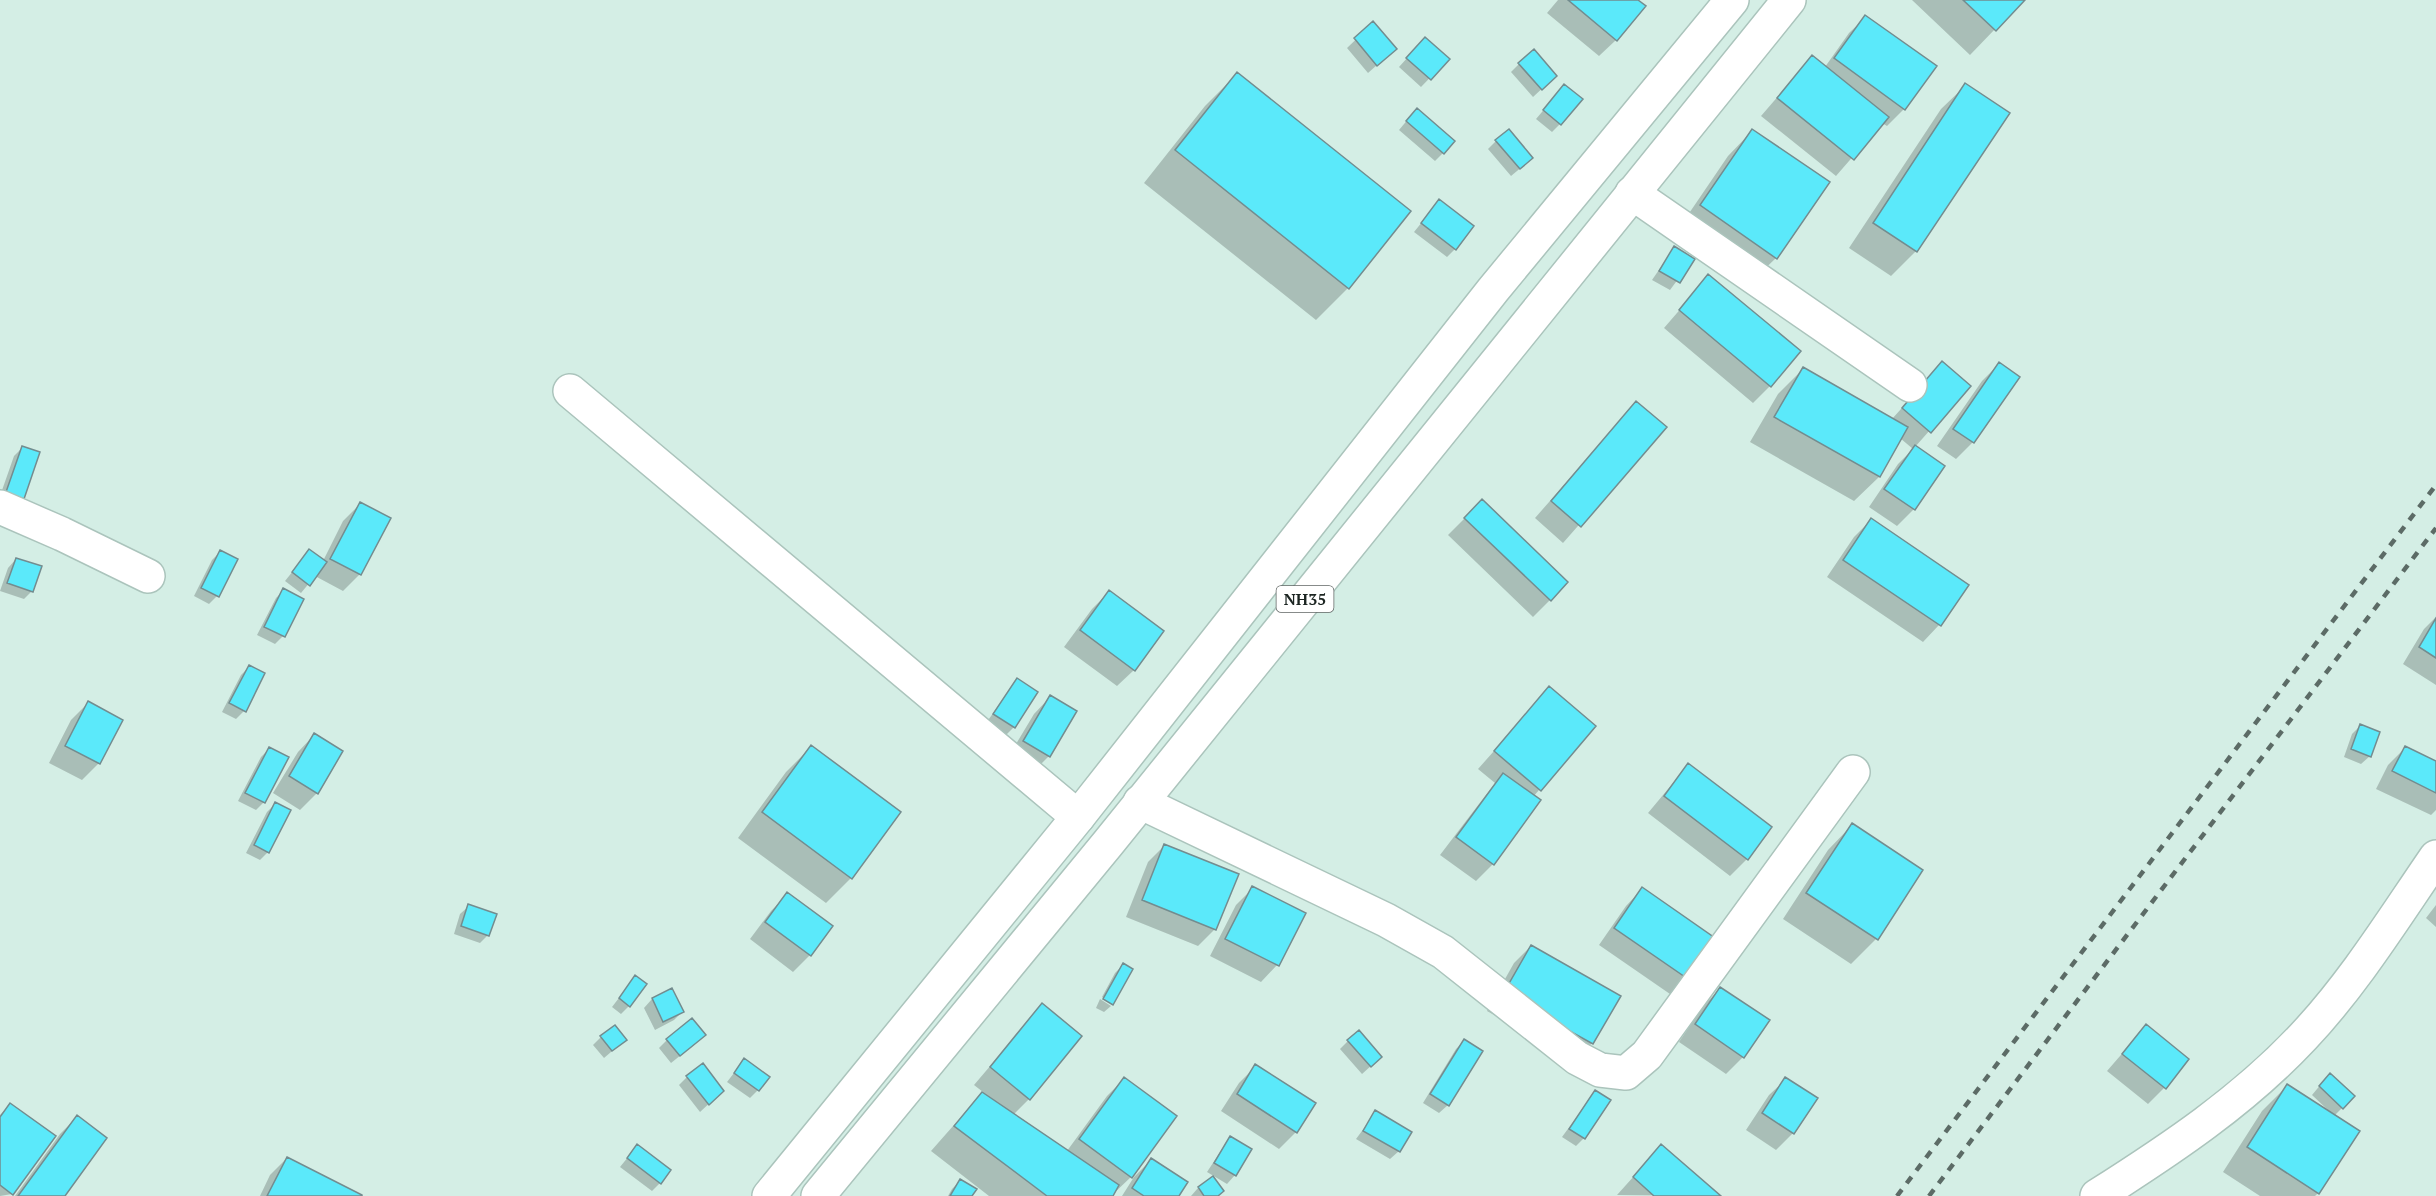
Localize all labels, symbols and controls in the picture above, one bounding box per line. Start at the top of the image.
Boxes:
road number: NH35 [1276,586,1334,612]

